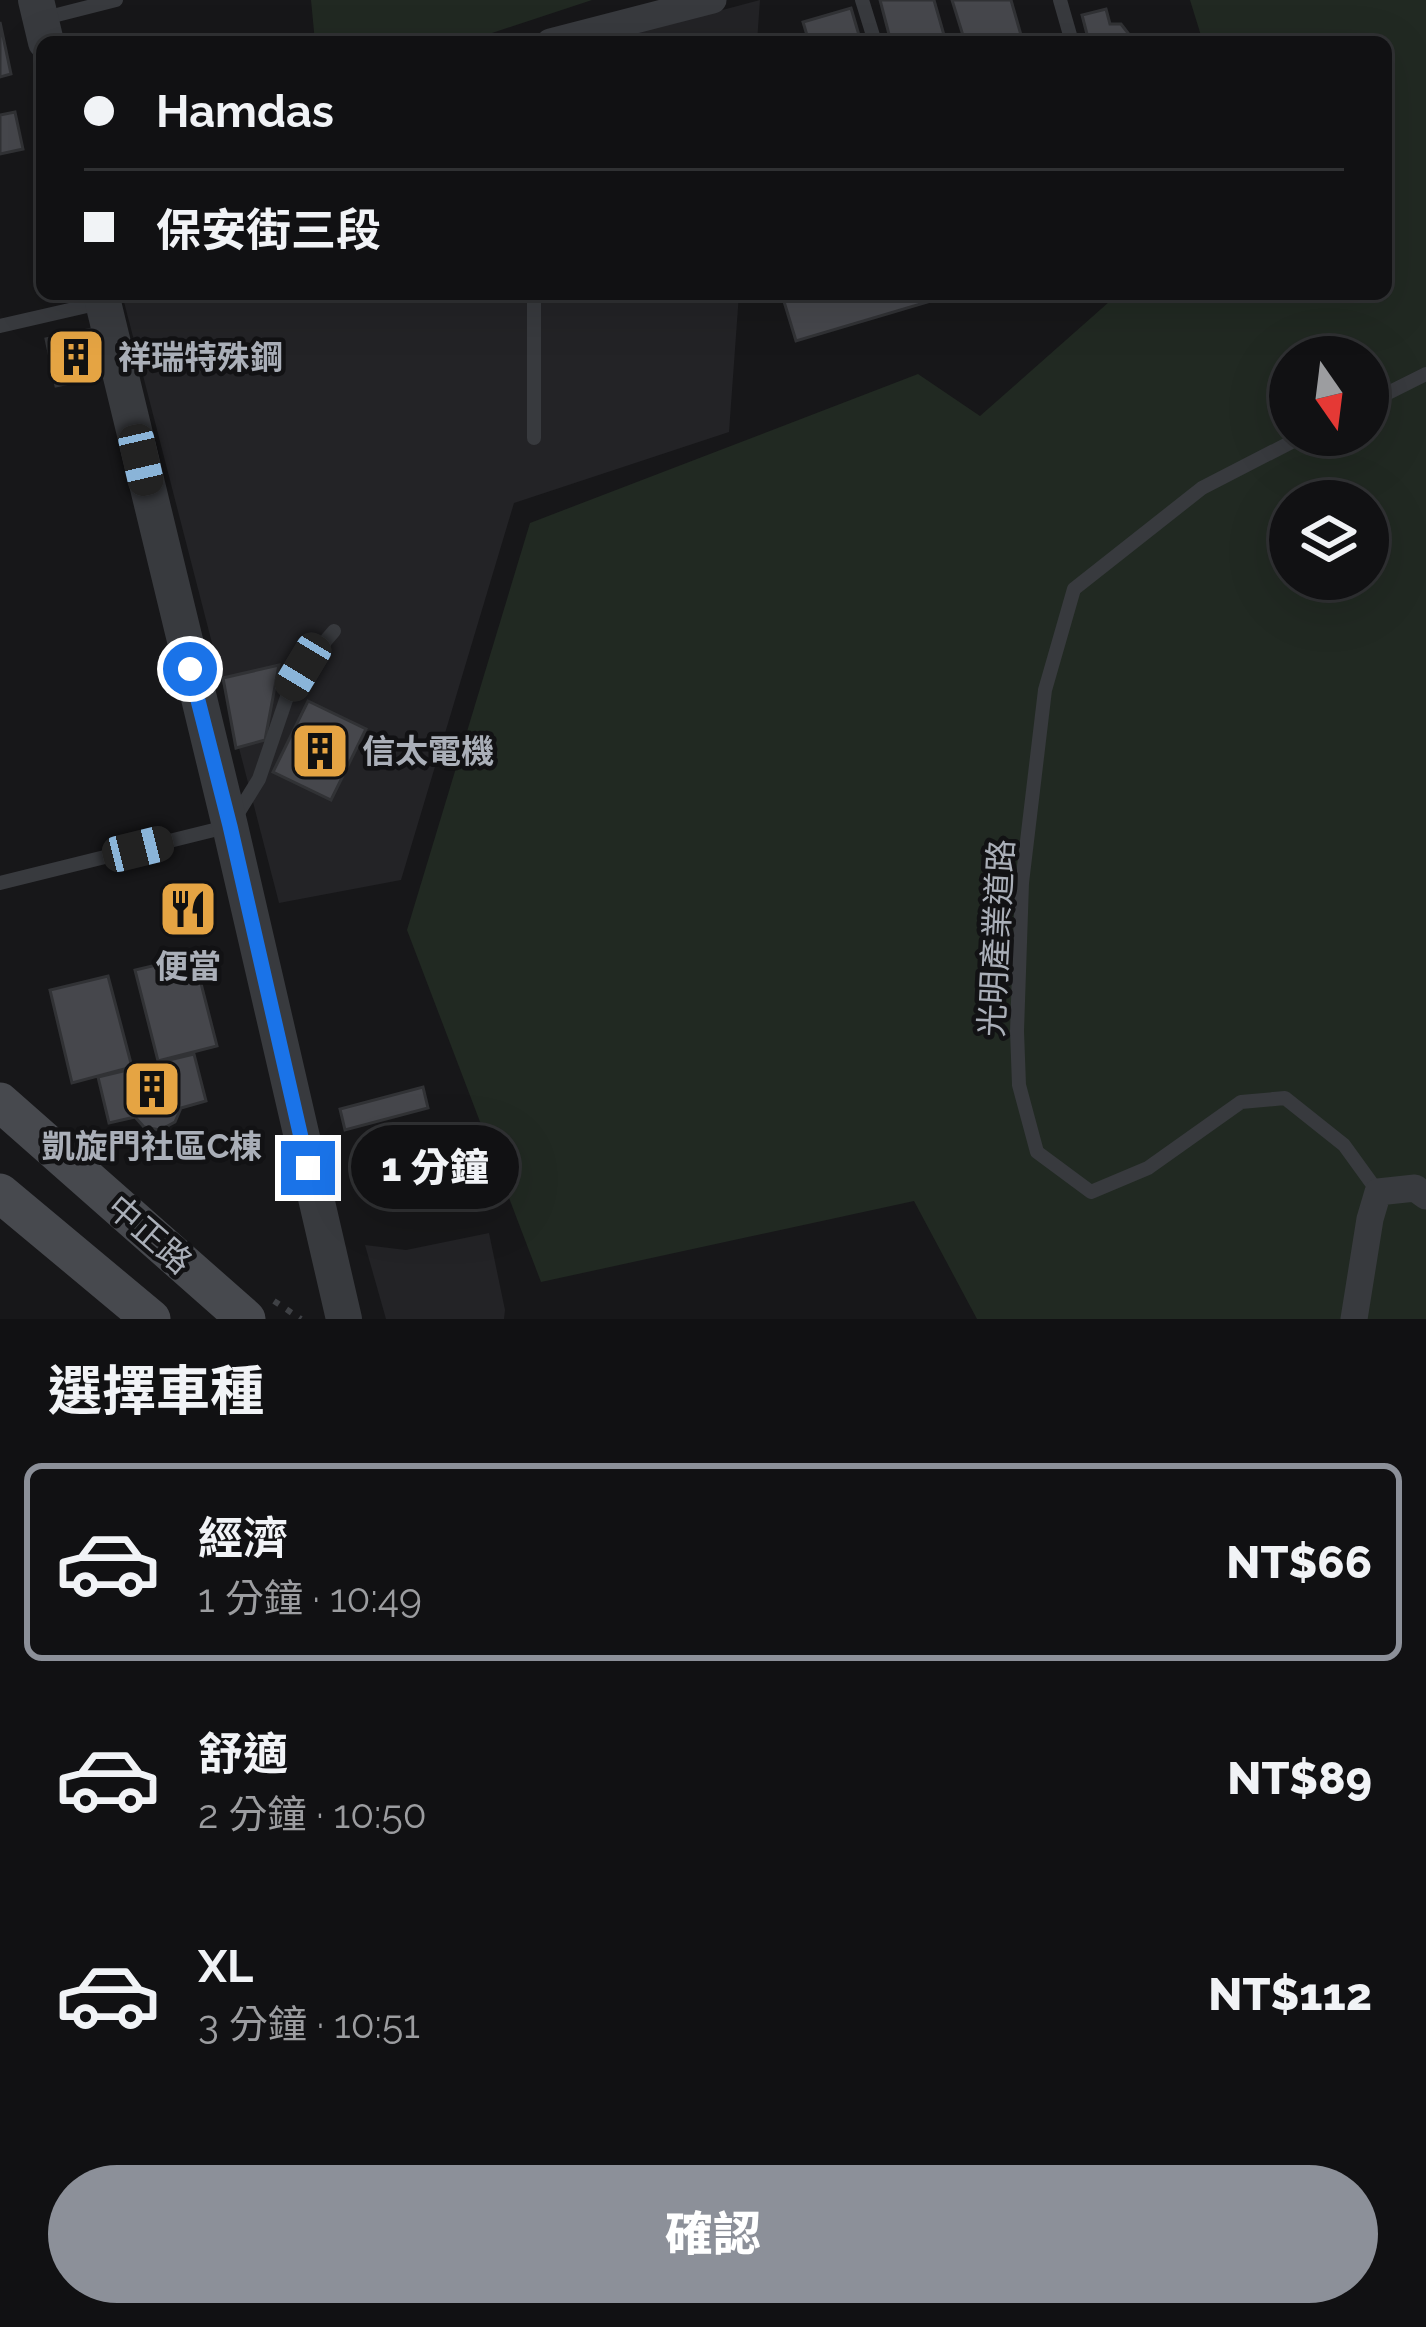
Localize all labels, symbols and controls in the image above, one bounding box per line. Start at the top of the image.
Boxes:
text: Hamdas [156,85,334,138]
text: 保安街三段 [156,204,381,257]
building icon: 祥瑞特殊鋼 [45,326,107,388]
north arrow [1269,336,1389,456]
map controls [1269,336,1389,600]
place label: 祥瑞特殊鋼 [118,338,283,377]
car [115,421,167,499]
button: layers [1269,480,1389,600]
car [269,627,337,707]
route start [163,642,217,696]
building icon: 信太電機 [289,720,351,782]
place label: 信太電機 [362,732,494,771]
car [99,823,177,875]
street label: 光明產業道路 [972,838,1021,1038]
restaurant icon: 便當 [157,878,219,940]
place label: 便當 [155,947,221,986]
building icon: 凱旋門社區C棟 [121,1058,183,1120]
callout: 1 分鐘 [350,1126,518,1210]
place label: 凱旋門社區C棟 [42,1127,262,1166]
route end [281,1141,335,1195]
text: 1 分鐘 [381,1144,489,1190]
street label: 中正路 [100,1187,200,1282]
text: 選擇車種 [48,1359,264,1423]
icon: car [54,1508,162,1616]
text: 經濟 [198,1512,288,1565]
text: NT$66 [1226,1536,1372,1589]
text: 1 分鐘 · 10:49 [198,1575,422,1621]
icon: car [54,1724,162,1832]
text: 舒適 [198,1728,288,1781]
text: NT$89 [1227,1752,1372,1805]
text: 2 分鐘 · 10:50 [198,1791,427,1837]
icon: car [54,1940,162,2048]
text: XL [198,1940,253,1993]
text: NT$112 [1208,1968,1372,2021]
text: 3 分鐘 · 10:51 [198,2001,420,2047]
button: 確認 [48,2165,1378,2303]

